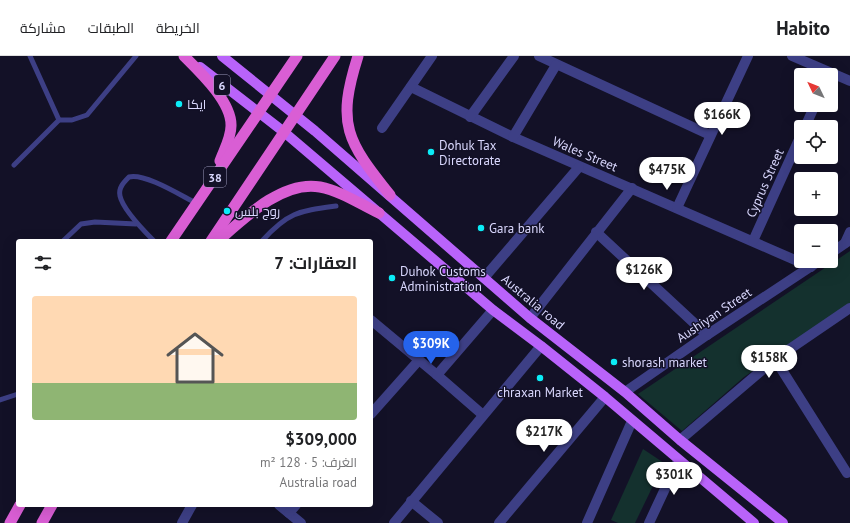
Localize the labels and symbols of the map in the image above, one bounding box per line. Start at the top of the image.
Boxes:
north arrow [794,68,838,112]
road number: 6 [214,75,230,95]
place label: ايكا [187,96,206,113]
marker: ايكا [174,99,184,109]
pin: $166K [694,102,750,136]
street label: Wales Street [550,133,621,176]
place label: Dohuk Tax Directorate [439,137,501,169]
street label: Cyprus Street [742,145,788,220]
marker: Dohuk Tax Directorate [426,147,436,157]
pin: $475K [639,157,695,191]
road number: 38 [204,167,226,187]
place label: روج بلس [235,203,280,220]
marker: روج بلس [222,206,232,216]
place label: Gara bank [489,220,545,237]
marker: Gara bank [476,223,486,233]
pin: $126K [616,257,672,291]
place label: Duhok Customs Administration [400,263,486,295]
street label: Australia road [498,271,568,333]
marker: Duhok Customs Administration [387,273,397,283]
street label: Aushiyan Street [673,283,755,346]
pin: $309K [403,331,459,365]
pin: $158K [741,345,797,379]
place label: shorash market [622,354,708,371]
marker: shorash market [609,357,619,367]
marker: chraxan Market [535,373,545,383]
place label: chraxan Market [497,384,583,401]
pin: $217K [516,419,572,453]
pin: $301K [646,462,702,496]

